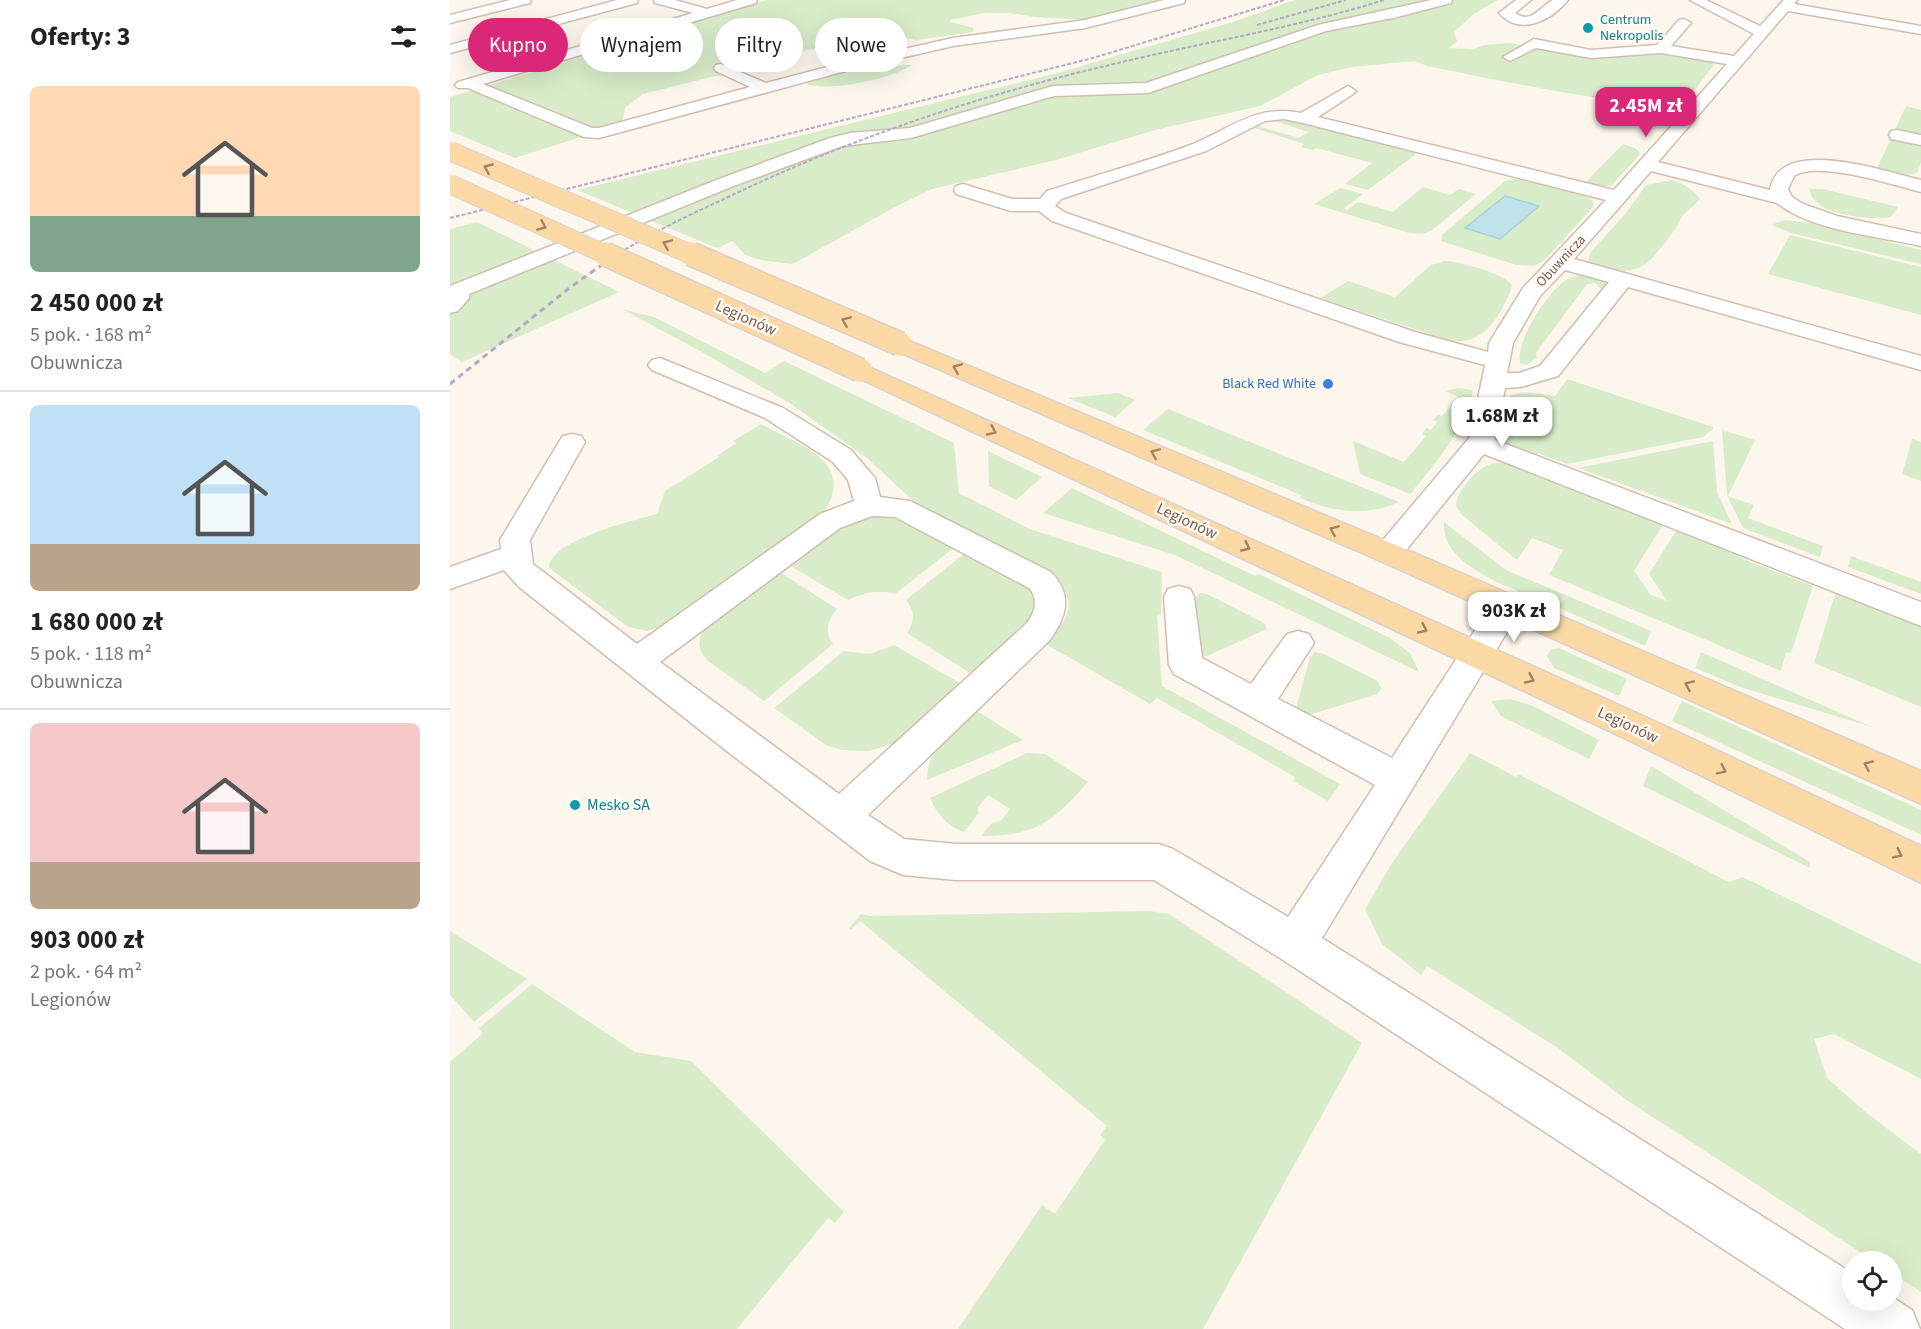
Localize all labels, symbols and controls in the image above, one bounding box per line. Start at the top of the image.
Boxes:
place label: Centrum Nekropolis [1600,10,1664,46]
text: Oferty: 3 [30,18,130,55]
chip: Kupno [468,18,568,72]
chip: Wynajem [580,18,703,72]
chip: Filtry [715,18,803,72]
chip: Nowe [815,18,907,72]
icon: filters [387,20,420,53]
marker: Centrum Nekropolis [1581,21,1595,35]
pin: 2.45M zł [1584,87,1708,138]
text: 2.45M zł [1609,92,1683,120]
icon: home [171,125,279,233]
one-way arrow [483,163,494,175]
one-way arrow [535,218,546,230]
street label: Obuwnicza [1532,230,1590,292]
one-way arrow [663,239,674,251]
text: 2 450 000 zł [30,284,163,321]
street label: Legionów [712,295,781,341]
one-way arrow [842,316,853,328]
text: 5 pok. · 168 m² [30,321,152,349]
text: Obuwnicza [30,349,123,377]
one-way arrow [952,363,963,375]
place label: Black Red White [1222,374,1316,394]
marker: Black Red White [1321,377,1335,391]
pin: 1.68M zł [1440,397,1564,448]
text: 1.68M zł [1465,402,1539,430]
one-way arrow [986,423,997,435]
icon: home [171,444,279,552]
one-way arrow [1151,448,1162,460]
street label: Legionów [1153,497,1222,545]
one-way arrow [1330,525,1341,537]
one-way arrow [1239,540,1250,552]
pin: 903K zł [1459,592,1569,643]
text: 903K zł [1482,597,1546,625]
text: 1 680 000 zł [30,603,163,640]
one-way arrow [1416,622,1427,634]
text: 5 pok. · 118 m² [30,640,152,668]
text: Obuwnicza [30,668,123,696]
one-way arrow [1524,671,1535,683]
one-way arrow [1685,681,1696,693]
street label: Legionów [1594,701,1663,749]
one-way arrow [1863,760,1874,772]
icon: home [171,762,279,870]
one-way arrow [1716,762,1727,774]
place label: Mesko SA [587,794,650,816]
marker: Mesko SA [568,798,582,812]
one-way arrow [1892,846,1903,858]
text: 903 000 zł [30,921,144,958]
text: 2 pok. · 64 m² [30,958,142,986]
text: Legionów [30,986,111,1014]
map controls [1842,1251,1902,1311]
button: locate [1842,1251,1902,1311]

